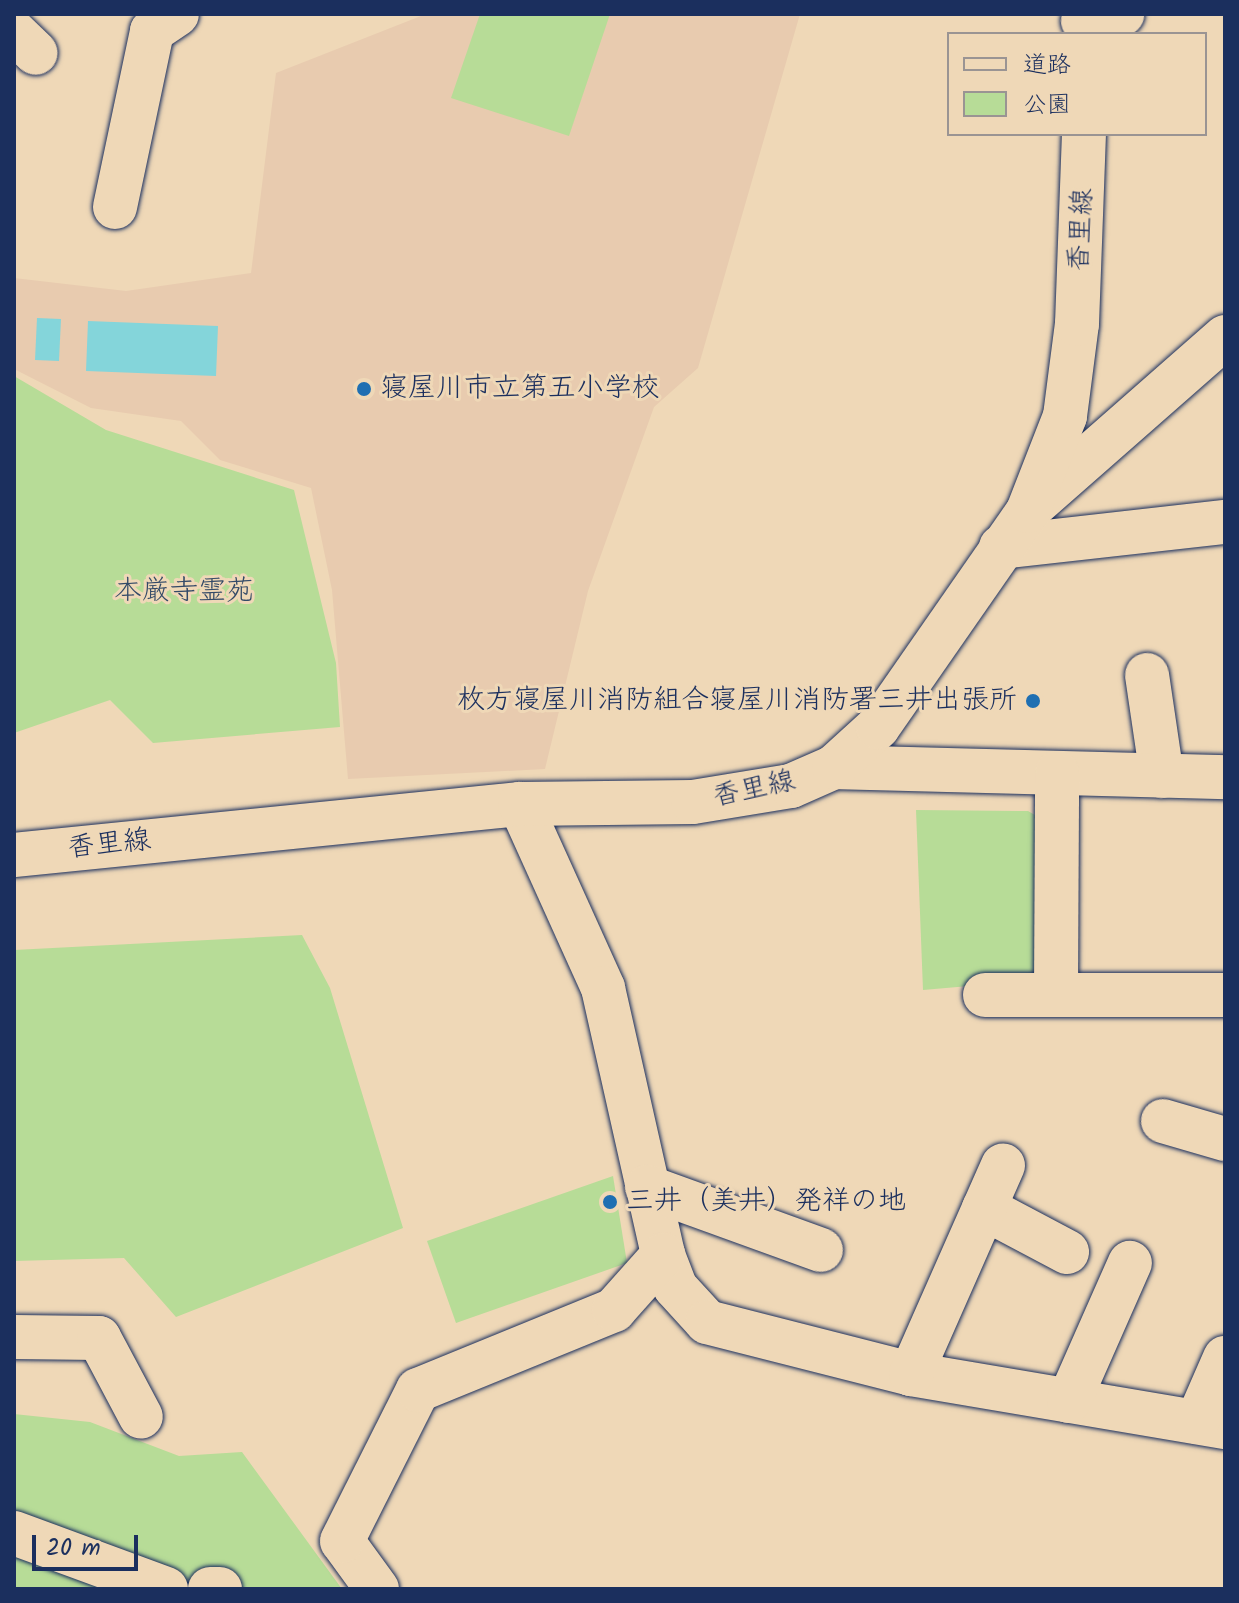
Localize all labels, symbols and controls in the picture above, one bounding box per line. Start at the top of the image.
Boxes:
legend [947,32,1207,136]
text: 道路 [1023,46,1071,85]
text: 公園 [1023,86,1071,125]
street label: 香里線 [1063,187,1101,273]
place label: 寝屋川市立第五小学校 [380,372,660,406]
marker: 寝屋川市立第五小学校 [355,380,373,398]
park label: 本厳寺霊苑 [114,575,254,609]
place label: 枚方寝屋川消防組合寝屋川消防署三井出張所 [457,684,1017,718]
marker: 枚方寝屋川消防組合寝屋川消防署三井出張所 [1024,692,1042,710]
street label: 香里線 [709,765,799,815]
street label: 香里線 [65,824,153,866]
place label: 三井（美井）発祥の地 [626,1185,906,1219]
marker: 三井（美井）発祥の地 [601,1193,619,1211]
scale bar [36,1519,142,1569]
text: 20 m [46,1529,101,1568]

